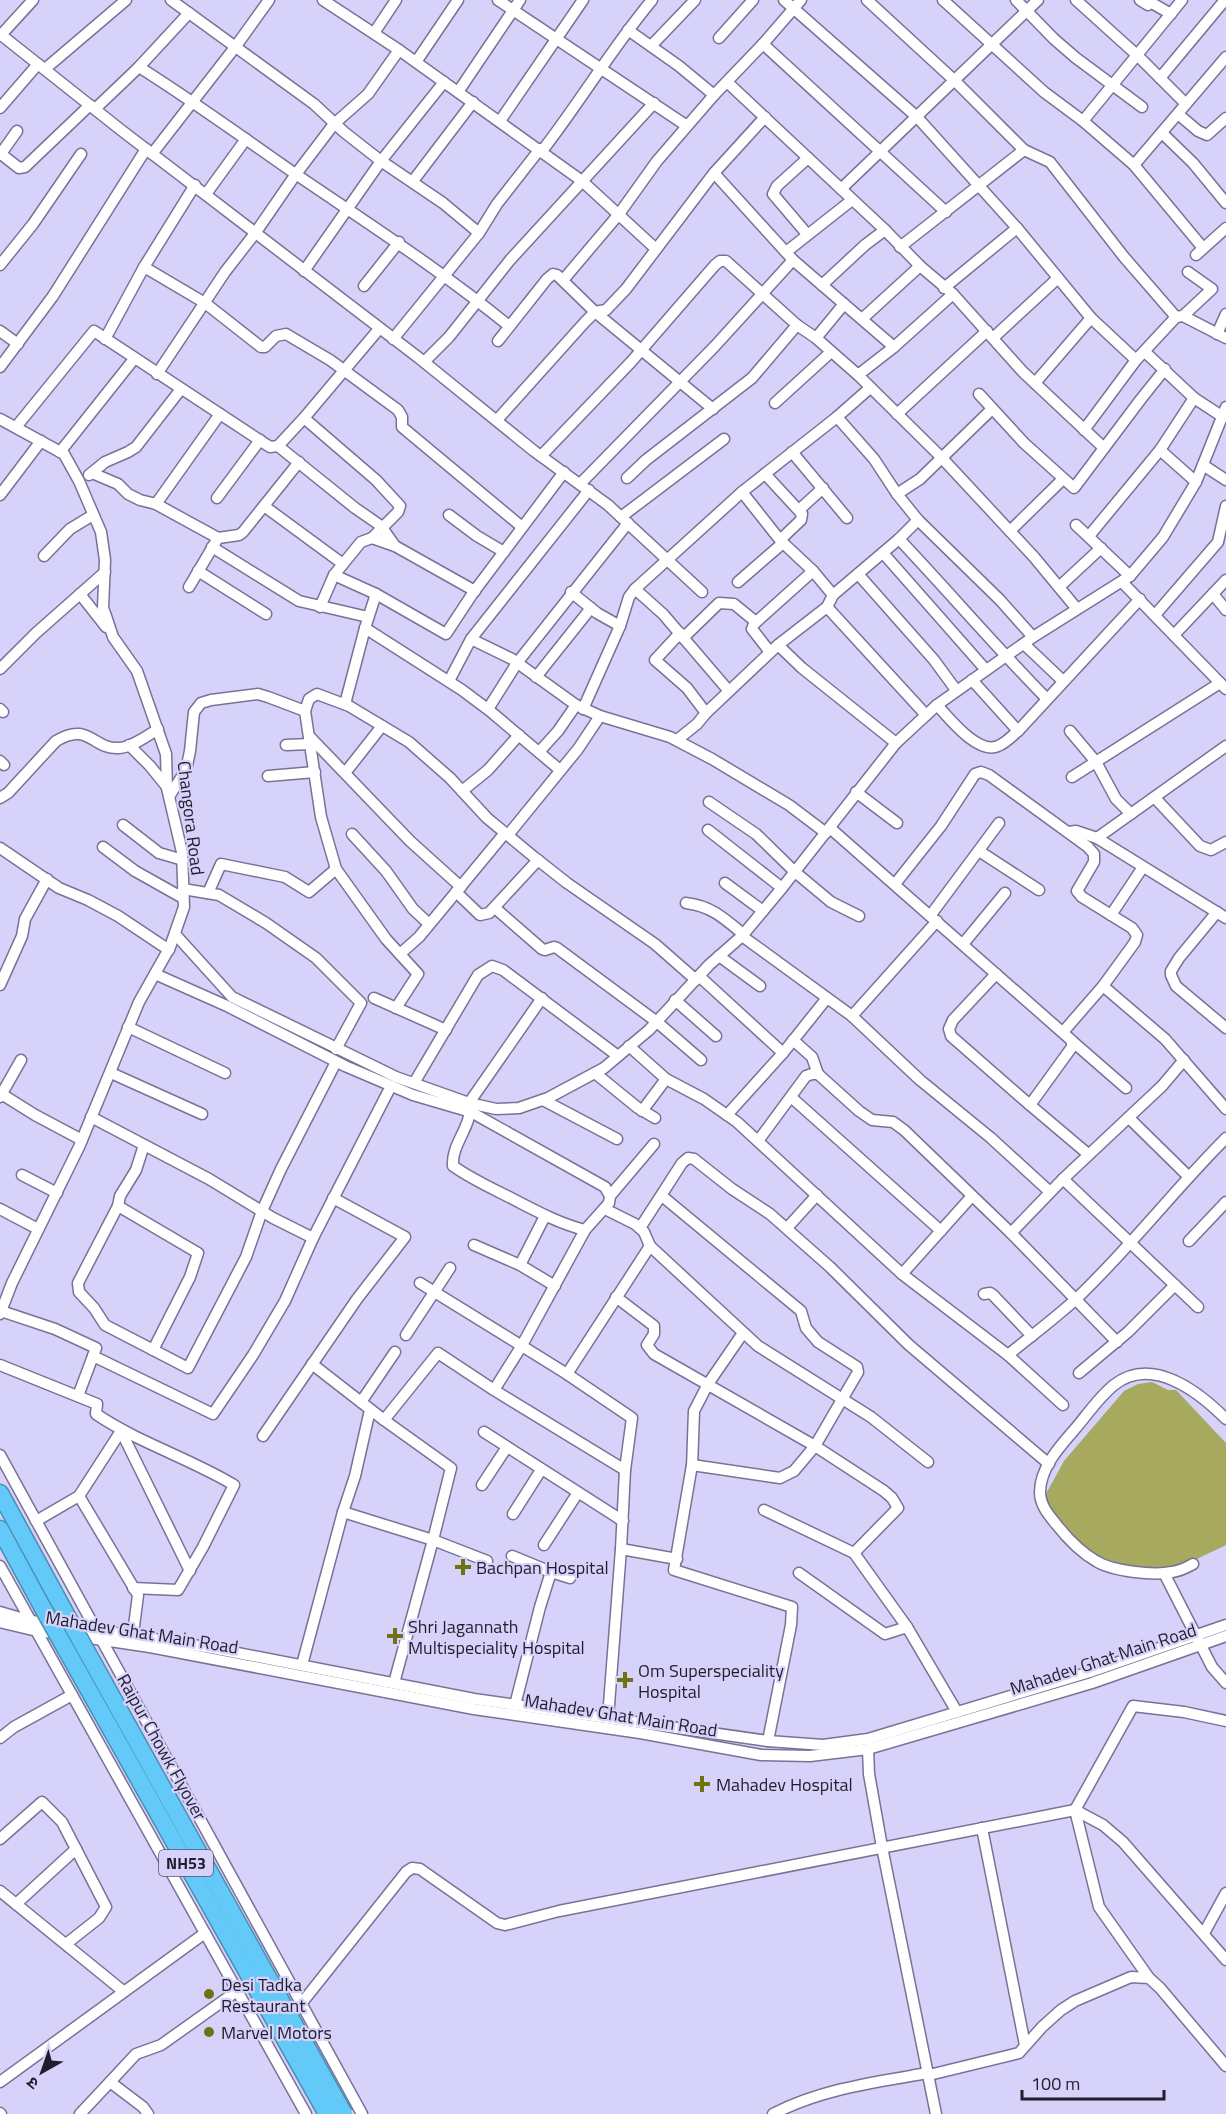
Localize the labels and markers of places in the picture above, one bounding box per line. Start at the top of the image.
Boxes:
place label: Bachpan Hospital [476,1554,609,1581]
marker: Bachpan Hospital [454,1558,472,1576]
place label: Shri Jagannath Multispeciality Hospital [408,1613,585,1661]
marker: Shri Jagannath Multispeciality Hospital [386,1627,404,1645]
place label: Om Superspeciality Hospital [638,1657,784,1705]
marker: Om Superspeciality Hospital [616,1671,634,1689]
place label: Mahadev Hospital [716,1771,853,1798]
marker: Mahadev Hospital [693,1775,711,1793]
place label: Desi Tadka Restaurant [221,1971,306,2019]
marker: Desi Tadka Restaurant [202,1987,216,2001]
place label: Marvel Motors [221,2019,332,2046]
marker: Marvel Motors [202,2025,216,2039]

